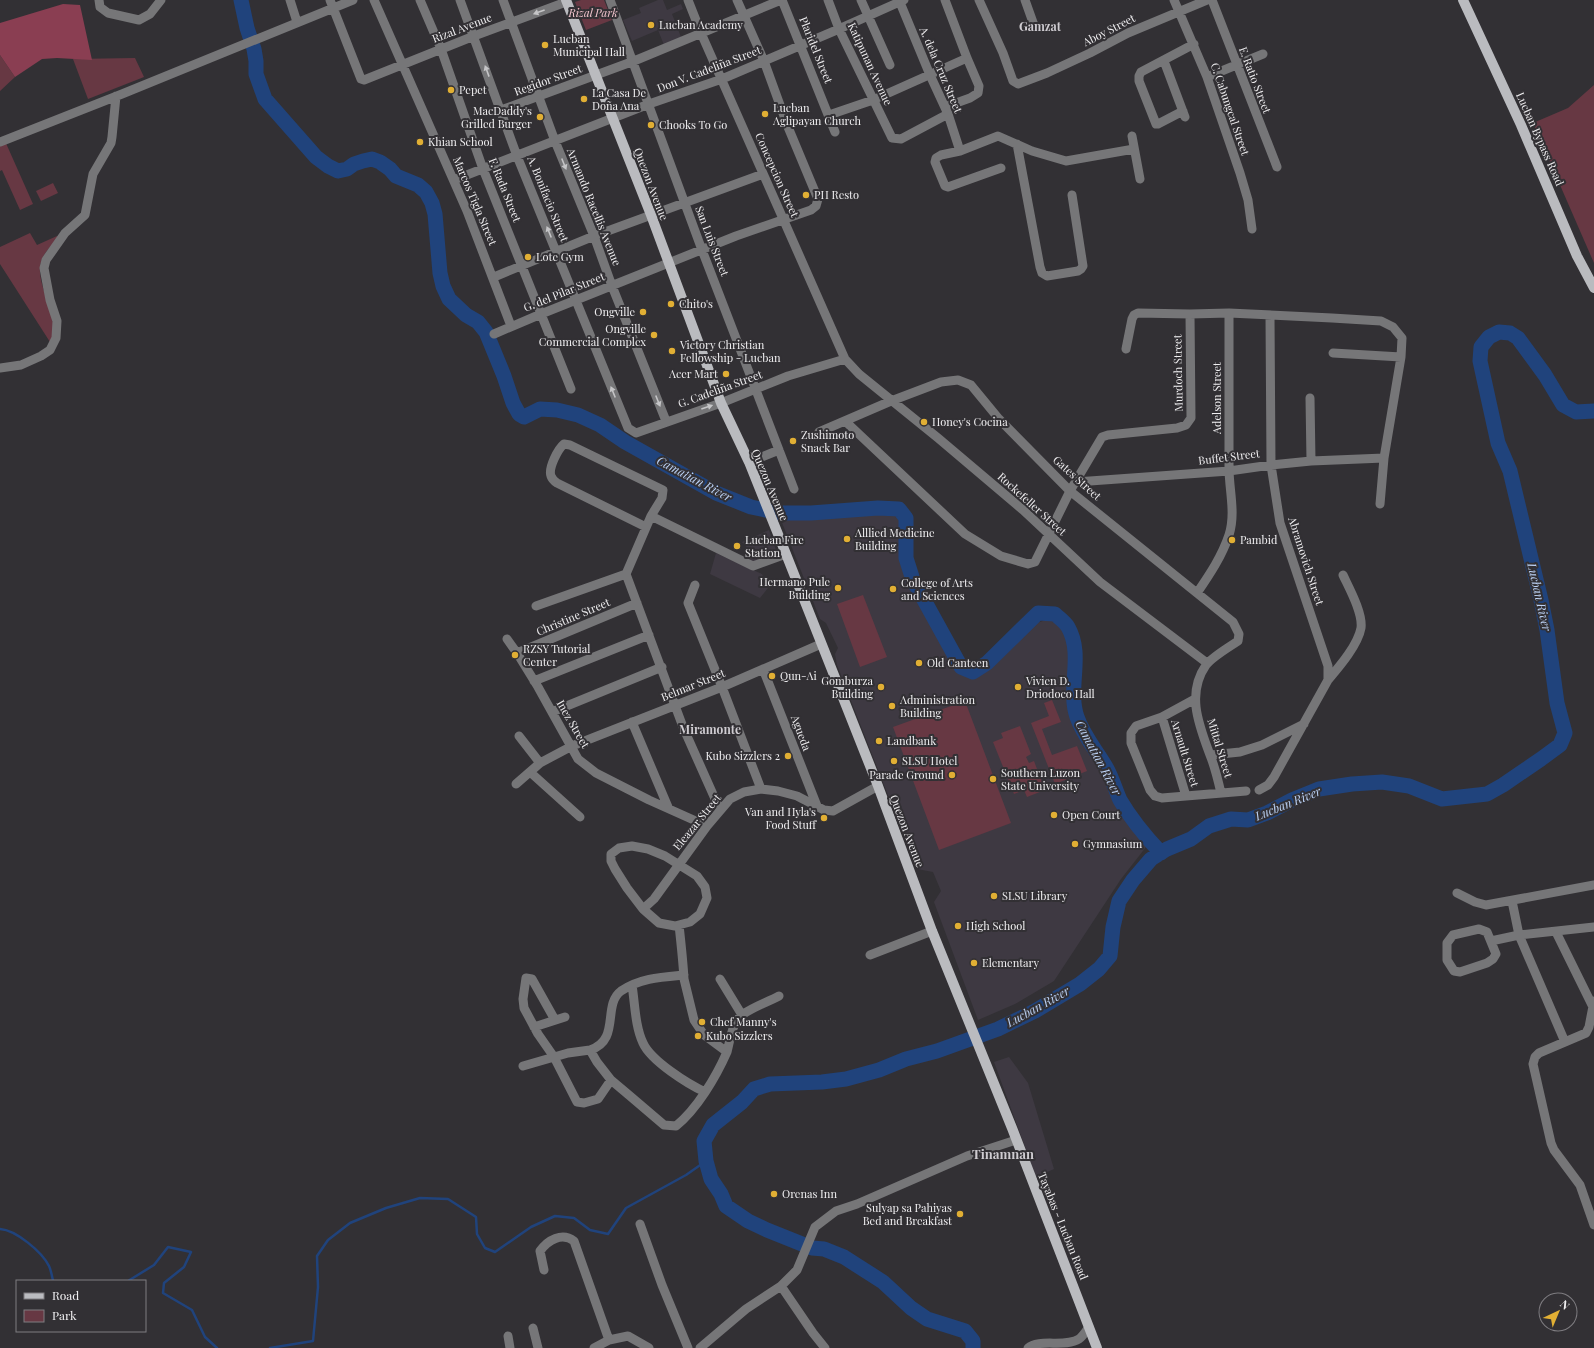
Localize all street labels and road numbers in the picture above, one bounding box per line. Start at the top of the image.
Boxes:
street label: Rizal Avenue [430,9,494,46]
street label: Aboy Street [1079,10,1137,50]
street label: Plaridel Street [796,14,837,85]
street label: Katipunan Avenue [845,20,896,108]
street label: A. dela Cruz Street [916,24,966,115]
street label: Don V. Cadeliña Street [655,42,763,95]
street label: E. Ratio Street [1236,44,1275,115]
street label: Regidor Street [512,60,584,99]
street label: C. Cabungcal Street [1208,60,1253,157]
street label: Lucban Bypass Road [1513,90,1568,188]
street label: Concepcion Street [752,130,803,219]
street label: Armando Racellis Avenue [564,145,625,268]
street label: Quezon Avenue [631,145,672,223]
street label: A. Bonifacio Street [524,153,573,244]
street label: Marcos Tigla Street [450,154,501,248]
street label: F. Rada Street [486,156,525,224]
street label: San Luis Street [692,204,733,278]
street label: G. del Pilar Street [521,268,607,315]
street label: Murdoch Street [1169,334,1186,412]
street label: Adelson Street [1209,362,1224,435]
street label: G. Cadeliña Street [676,366,764,411]
street label: Buffet Street [1197,445,1261,468]
street label: Quezon Avenue [749,447,792,523]
street label: Gates Street [1050,452,1105,503]
street label: Rockefeller Street [995,469,1070,539]
street label: Abramovich Street [1285,514,1328,607]
street label: Christine Street [534,594,612,639]
street label: Belmar Street [659,665,727,704]
street label: Inez Street [554,697,593,751]
street label: Agueda [788,712,815,753]
street label: Mittal Street [1204,716,1237,779]
street label: Arnault Street [1168,717,1203,788]
street label: Eleazar Street [669,790,724,853]
street label: Quezon Avenue [887,792,928,870]
street label: Tayabas - Lucban Road [1035,1170,1092,1282]

